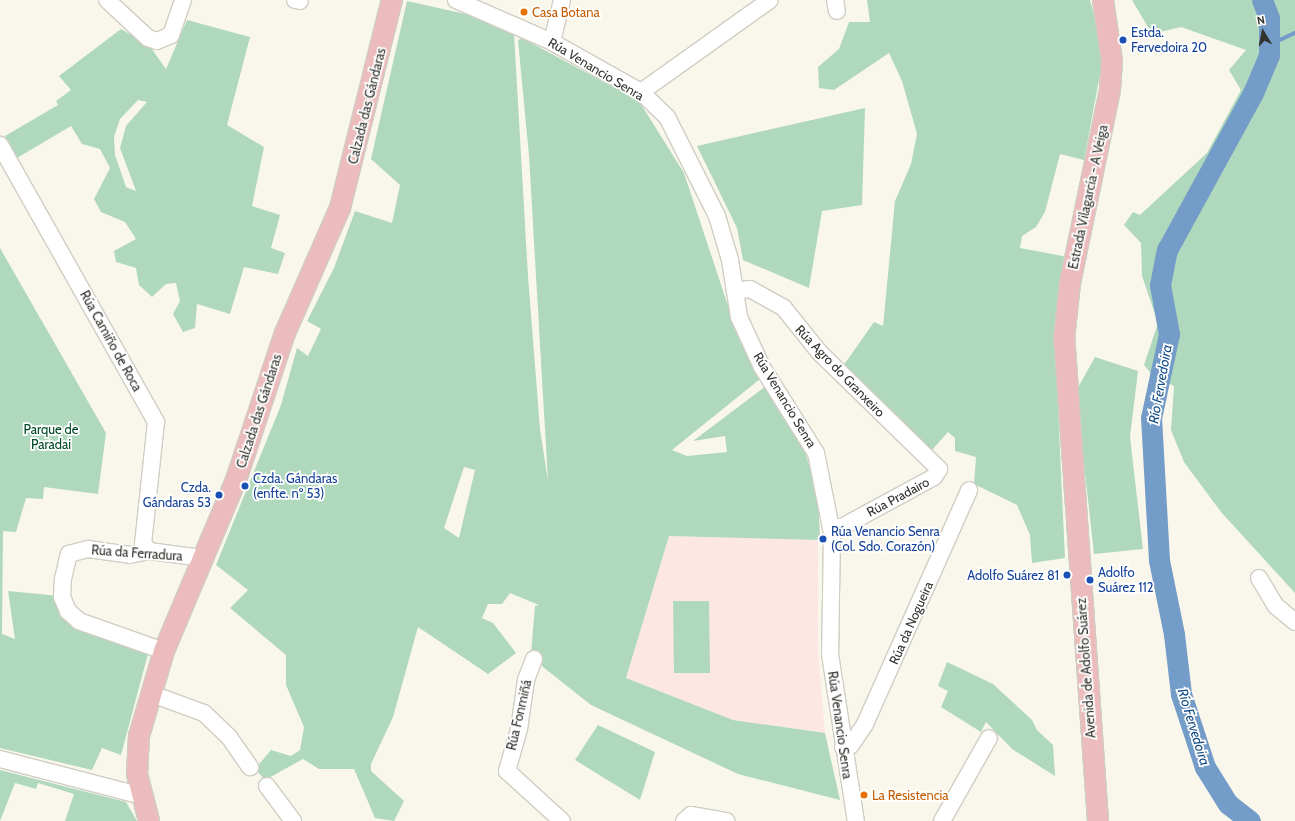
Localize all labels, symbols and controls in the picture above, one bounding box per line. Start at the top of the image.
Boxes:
place label: Casa Botana [532,4,600,20]
marker: Casa Botana [519,7,529,17]
north arrow [1243,12,1283,52]
text: N [1256,13,1266,28]
place label: Estda. Fervedoira 20 [1131,25,1207,56]
street label: Rúa Venancio Senra [545,34,647,104]
marker: Estda. Fervedoira 20 [1118,35,1128,45]
street label: Calzada das Gándaras [345,46,389,166]
street label: Estrada Vilagarcía - A Veiga [1065,123,1111,271]
street label: Rúa Camiño de Roca [77,288,145,394]
street label: Rúa Agro do Granxeiro [792,322,888,420]
water label: Río Fervedoira [1145,343,1175,425]
street label: Rúa Venancio Senra [750,349,820,451]
street label: Calzada das Gándaras [233,352,285,470]
park label: Parque de Paradai [24,422,78,453]
place label: Czda. Gándaras (enfte. nº 53) [253,471,337,502]
street label: Rúa Pradairo [864,474,932,520]
place label: Czda. Gándaras 53 [143,480,211,511]
marker: Czda. Gándaras (enfte. nº 53) [240,481,250,491]
marker: Czda. Gándaras 53 [214,490,224,500]
place label: Rúa Venancio Senra (Col. Sdo. Corazón) [831,524,940,555]
marker: Rúa Venancio Senra (Col. Sdo. Corazón) [818,534,828,544]
street label: Rúa da Ferradura [91,542,183,564]
place label: Adolfo Suárez 112 [1098,565,1153,596]
place label: Adolfo Suárez 81 [967,567,1059,583]
marker: Adolfo Suárez 81 [1062,570,1072,580]
marker: Adolfo Suárez 112 [1085,575,1095,585]
street label: Rúa da Nogueira [886,579,936,667]
street label: Avenida de Adolfo Suárez [1073,597,1099,739]
street label: Rúa Venancio Senra [825,670,855,780]
street label: Rúa Fonmiñá [503,678,535,752]
water label: Río Fervedoira [1174,686,1214,768]
place label: La Resistencia [872,787,949,803]
marker: La Resistencia [859,790,869,800]

